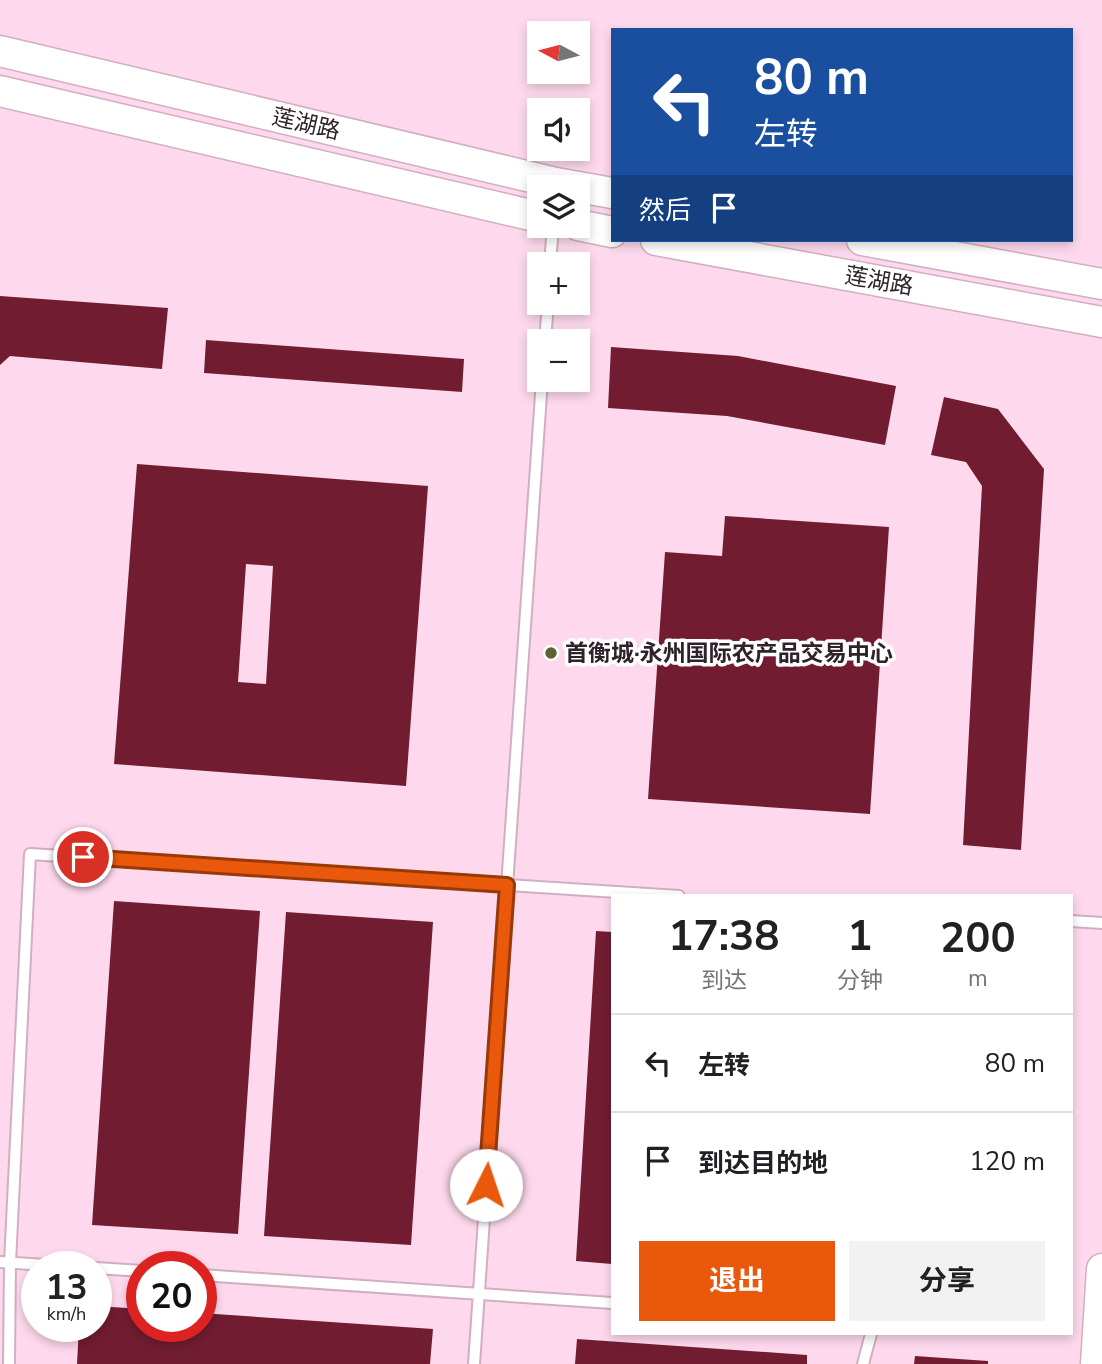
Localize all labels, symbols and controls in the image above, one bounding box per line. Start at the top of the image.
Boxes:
north arrow [527,21,590,84]
map controls [527,21,590,392]
text: 80 m [754,44,869,111]
icon: left [639,56,730,147]
button: sound [527,98,590,161]
street label: 莲湖路 [269,101,343,147]
text: 左转 [754,113,818,156]
button: layers [527,175,590,238]
icon: arrive [705,189,743,227]
text: 然后 [639,193,691,228]
button: + [527,252,590,315]
street label: 莲湖路 [842,260,916,302]
button: − [527,329,590,392]
place label: 首衡城·永州国际农产品交易中心 [565,638,893,669]
marker: 首衡城·永州国际农产品交易中心 [543,645,559,661]
pin [53,827,113,887]
icon: arrive [64,838,102,876]
text: 17:38 [668,908,780,965]
text: 1 [847,908,872,965]
text: 200 [940,910,1016,967]
text: m [968,963,988,994]
text: 到达 [701,965,747,996]
text: 分钟 [837,965,883,996]
icon: left [639,1044,677,1082]
text: 80 m [985,1046,1045,1081]
text: 左转 [698,1048,750,1083]
icon: arrive [639,1142,677,1180]
text: 120 m [969,1144,1045,1179]
text: 到达目的地 [698,1146,828,1181]
position arrow [449,1148,523,1222]
button: 退出 [639,1241,835,1321]
button: 分享 [849,1241,1045,1321]
speed limit sign: 20 [126,1251,217,1342]
text: 13 [45,1264,88,1311]
text: km/h [47,1302,86,1326]

